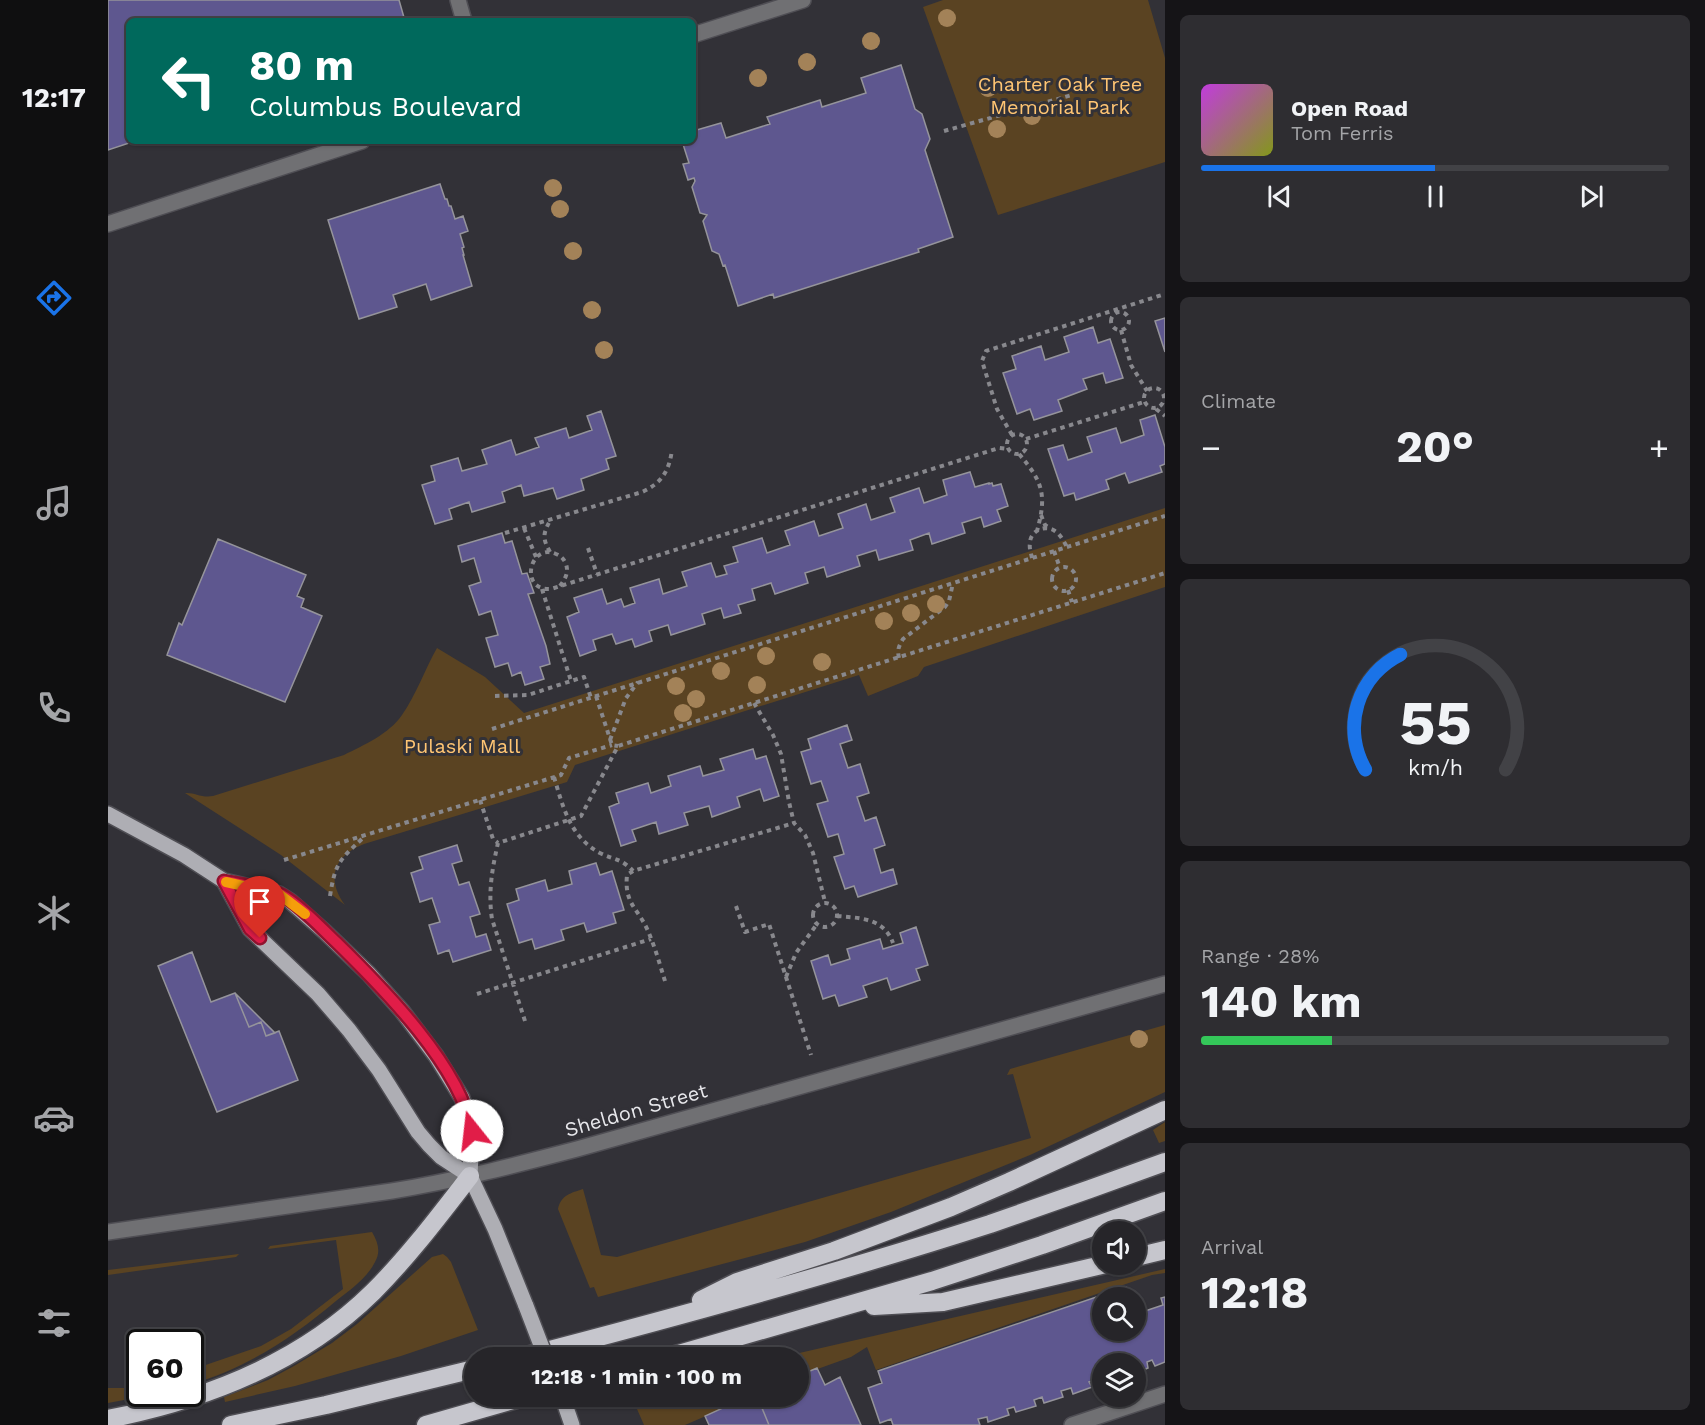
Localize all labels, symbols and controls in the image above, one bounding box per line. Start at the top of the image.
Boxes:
text: 80 m [249,41,354,90]
icon: left [150,42,228,120]
park label: Charter Oak Tree Memorial Park [978,72,1142,119]
text: 12:17 [22,82,86,114]
text: Columbus Boulevard [249,91,522,123]
text: Open Road [1291,96,1408,121]
text: Tom Ferris [1291,121,1394,145]
icon: previous [1263,180,1296,213]
icon: pause [1419,180,1452,213]
icon: next [1575,180,1608,213]
icon: directions [33,277,75,319]
text: Climate [1201,389,1276,413]
text: 20° [1396,420,1474,473]
text: − [1201,428,1221,467]
text: + [1649,428,1669,467]
icon: music [33,482,75,524]
text: 55 [1399,686,1471,759]
icon: phone [33,687,75,729]
park label: Pulaski Mall [404,734,520,758]
text: km/h [1407,755,1463,780]
pin [234,876,285,938]
icon: arrive [243,885,276,918]
icon: climate [33,892,75,934]
text: Range · 28% [1201,944,1319,968]
text: 140 km [1201,975,1362,1028]
street label: Sheldon Street [562,1078,710,1142]
icon: car [33,1097,75,1139]
position arrow [440,1099,504,1163]
map controls [1092,1221,1146,1407]
button: sound [1092,1221,1146,1275]
text: Arrival [1201,1235,1263,1259]
text: 12:18 [1201,1266,1308,1319]
button: search [1092,1287,1146,1341]
icon: filters [33,1302,75,1344]
speed limit sign: 60 [126,1329,204,1407]
button: layers [1092,1353,1146,1407]
text: 12:18 · 1 min · 100 m [531,1364,742,1389]

